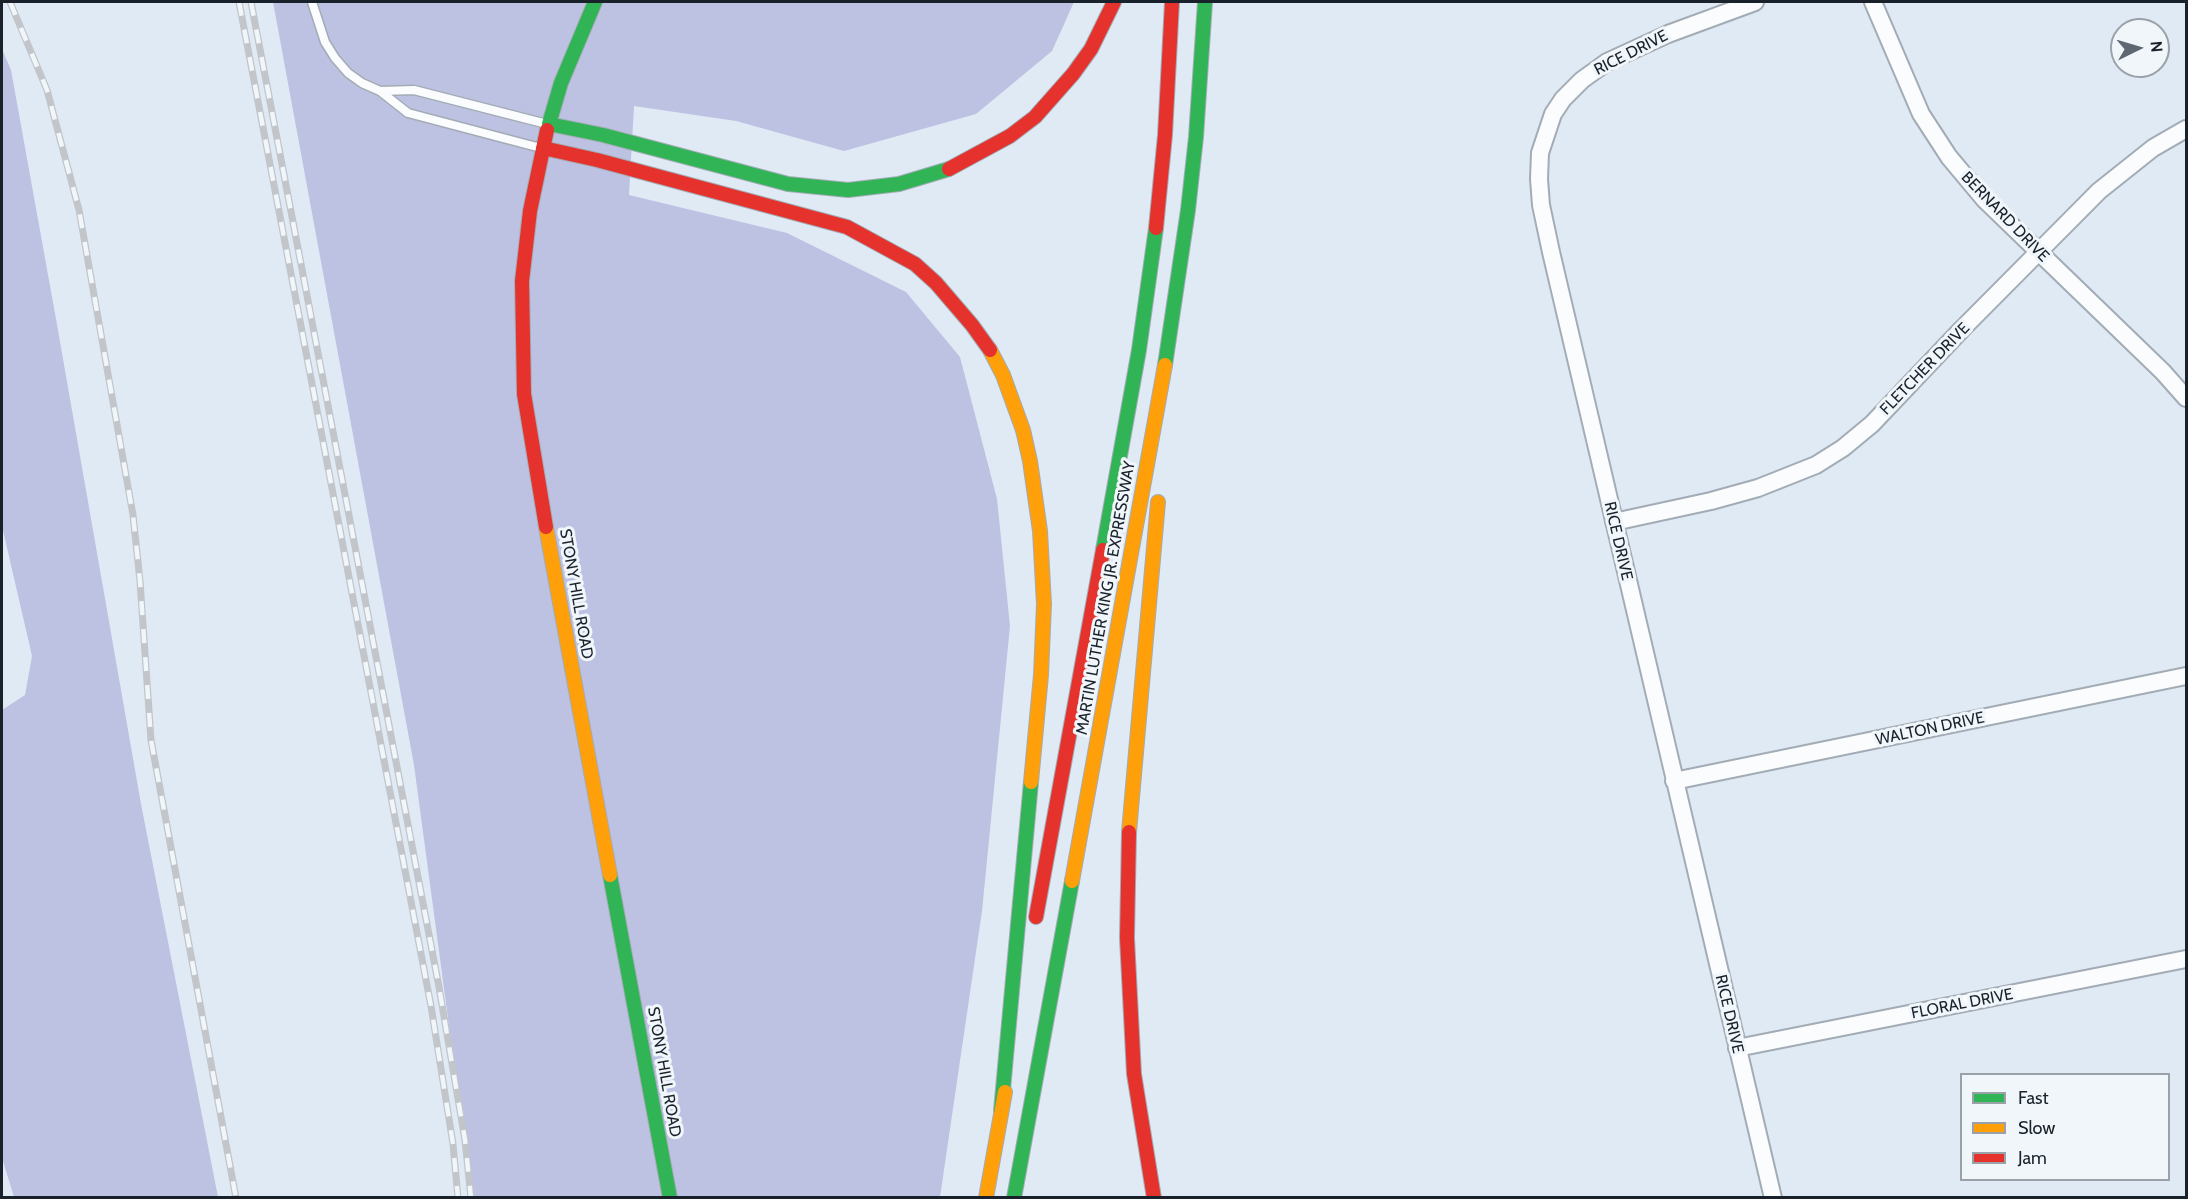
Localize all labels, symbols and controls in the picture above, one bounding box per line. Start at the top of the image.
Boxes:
north arrow [2110,18,2170,78]
street label: RICE DRIVE [1591,26,1671,80]
text: N [2146,40,2166,53]
street label: BERNARD DRIVE [1957,168,2053,266]
street label: FLETCHER DRIVE [1876,319,1974,419]
street label: MARTIN LUTHER KING JR. EXPRESSWAY [1072,460,1140,736]
street label: RICE DRIVE [1600,500,1636,582]
street label: STONY HILL ROAD [555,527,597,661]
street label: WALTON DRIVE [1874,708,1986,750]
street label: RICE DRIVE [1711,973,1747,1055]
street label: FLORAL DRIVE [1909,985,2015,1023]
street label: STONY HILL ROAD [643,1005,685,1139]
legend [1960,1073,2170,1181]
text: Fast [2018,1087,2049,1109]
text: Slow [2018,1117,2055,1139]
text: Jam [2018,1147,2047,1169]

